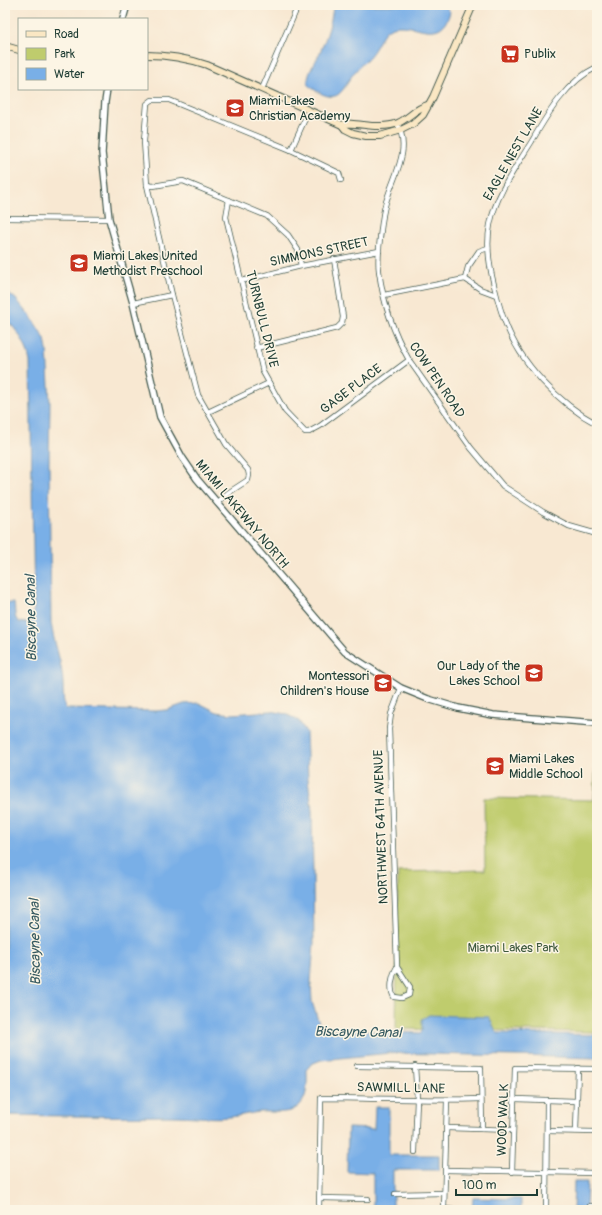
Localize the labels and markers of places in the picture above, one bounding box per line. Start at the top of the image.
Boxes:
supermarket icon: Publix [499,43,521,65]
place label: Publix [524,46,556,62]
place label: Miami Lakes Christian Academy [249,93,351,124]
school or university icon: Miami Lakes Christian Academy [224,97,246,119]
place label: Miami Lakes United Methodist Preschool [93,248,203,279]
school or university icon: Miami Lakes United Methodist Preschool [68,252,90,274]
place label: Our Lady of the Lakes School [437,658,521,689]
school or university icon: Our Lady of the Lakes School [523,662,545,684]
place label: Montessori Children's House [280,668,370,699]
school or university icon: Montessori Children's House [372,672,394,694]
place label: Miami Lakes Middle School [509,751,583,782]
school or university icon: Miami Lakes Middle School [484,755,506,777]

